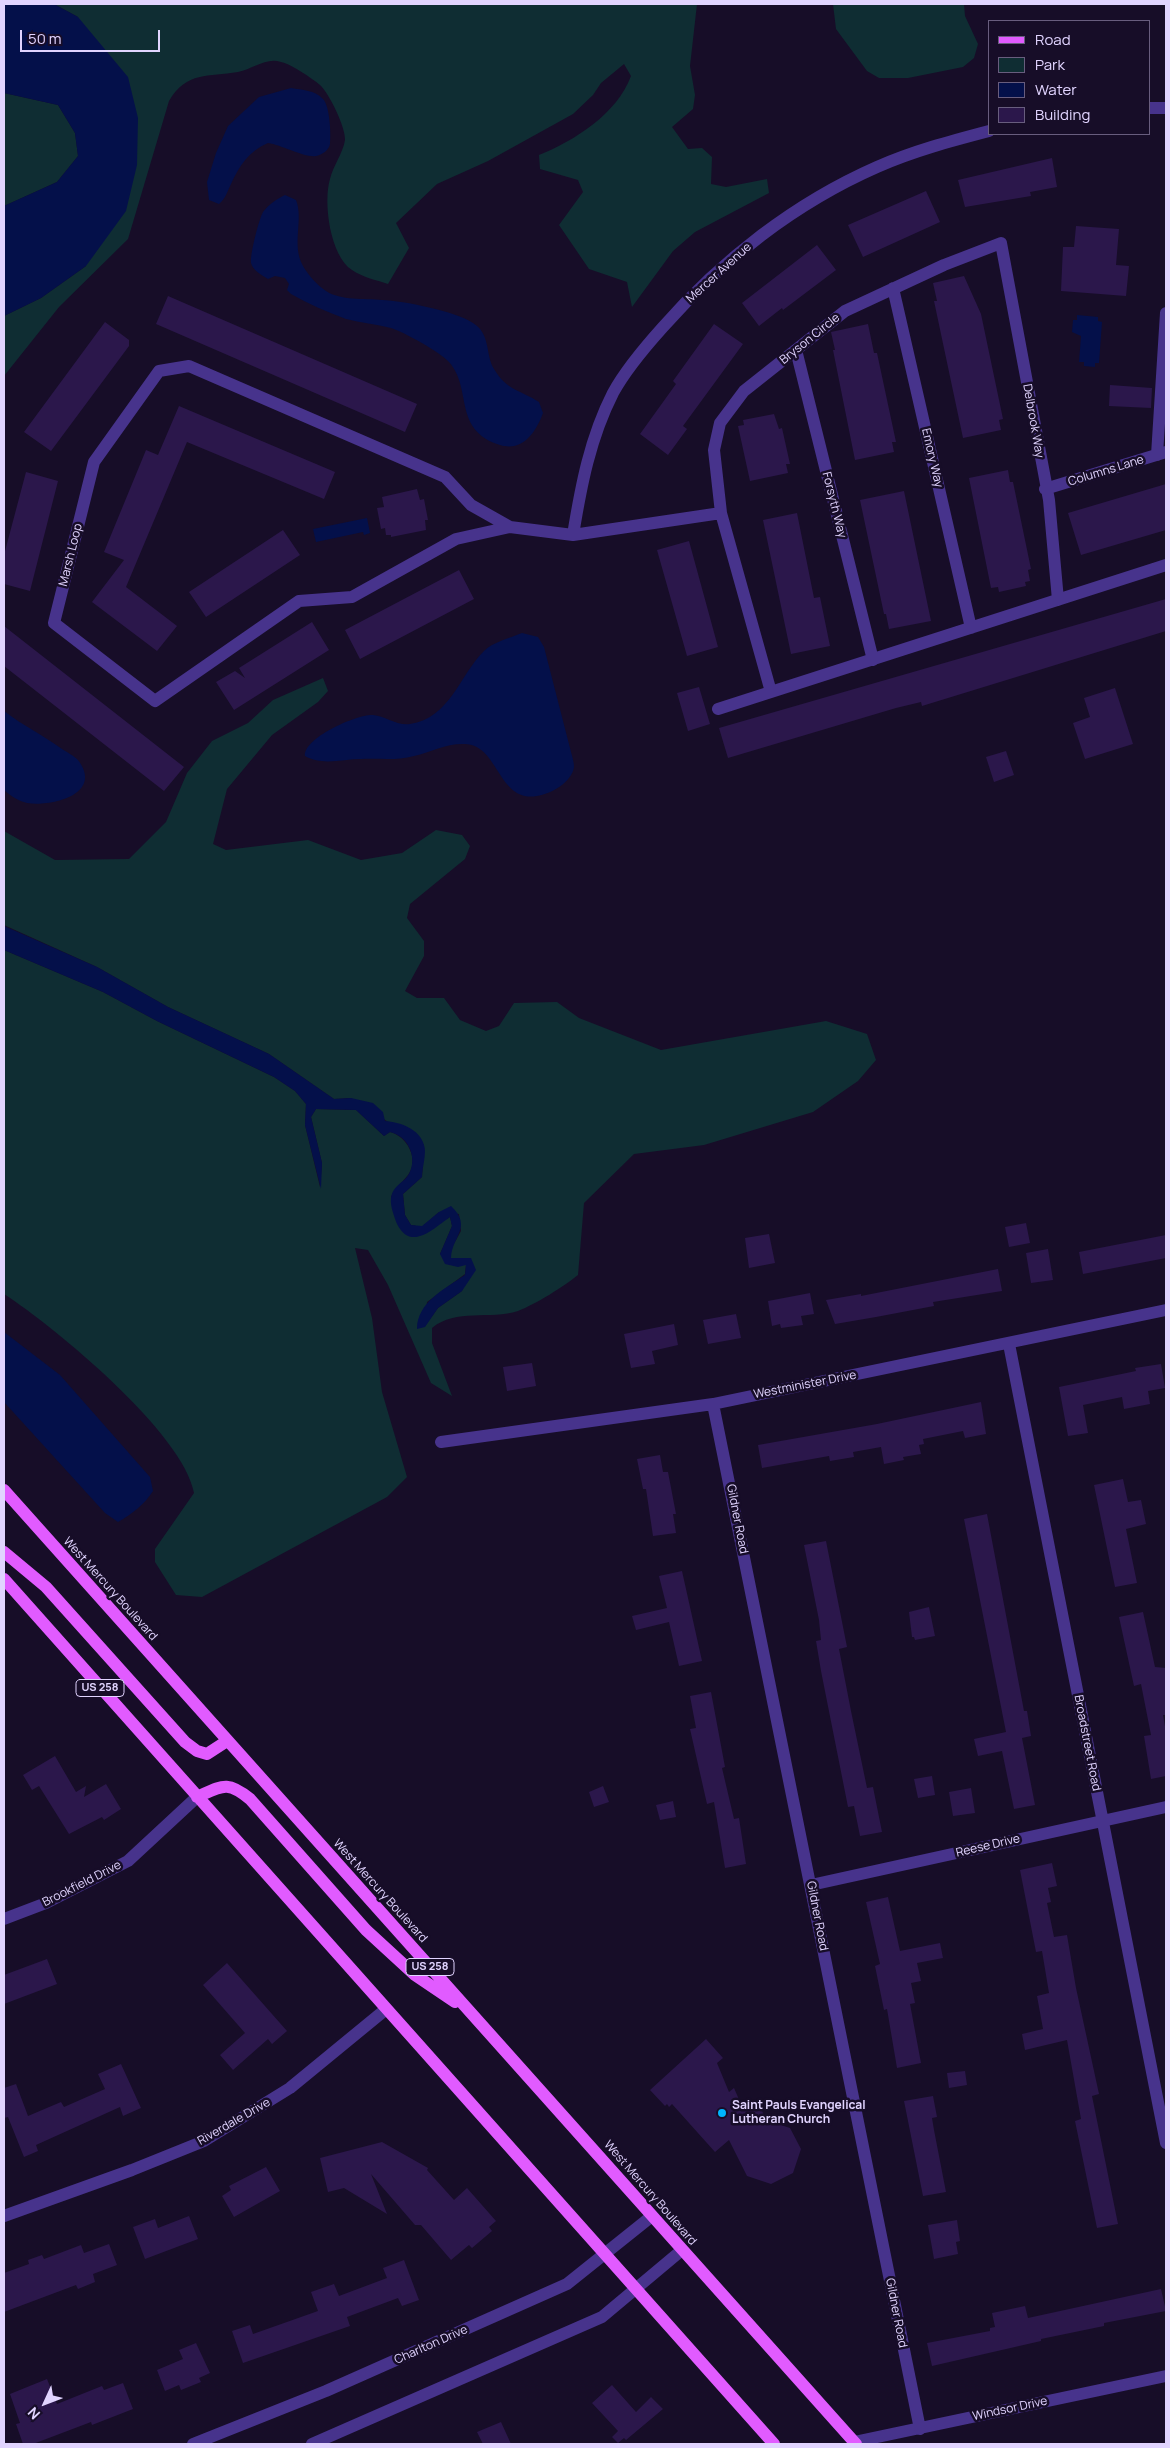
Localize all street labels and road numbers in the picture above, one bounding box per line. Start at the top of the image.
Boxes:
street label: Mercer Avenue [683,240,755,306]
street label: Bryson Circle [777,311,843,367]
street label: Delbrook Way [1019,383,1047,459]
street label: Emory Way [918,427,946,489]
street label: Columns Lane [1066,453,1146,489]
street label: Forsyth Way [819,470,849,540]
street label: Marsh Loop [56,522,86,588]
street label: Westminister Drive [752,1368,858,1402]
street label: Gildner Road [723,1483,751,1555]
street label: West Mercury Boulevard [60,1534,160,1644]
road number: US 258 [76,1680,124,1696]
street label: Broadstreet Road [1071,1694,1103,1792]
street label: Reese Drive [955,1832,1021,1860]
street label: West Mercury Boulevard [330,1836,430,1946]
street label: Brookfield Drive [40,1858,124,1910]
street label: Gildner Road [803,1880,831,1952]
road number: US 258 [406,1958,454,1975]
street label: Riverdale Drive [195,2095,273,2149]
street label: West Mercury Boulevard [601,2138,699,2248]
street label: Gildner Road [882,2277,910,2349]
street label: Charlton Drive [392,2322,470,2368]
street label: Windsor Drive [971,2394,1049,2424]

